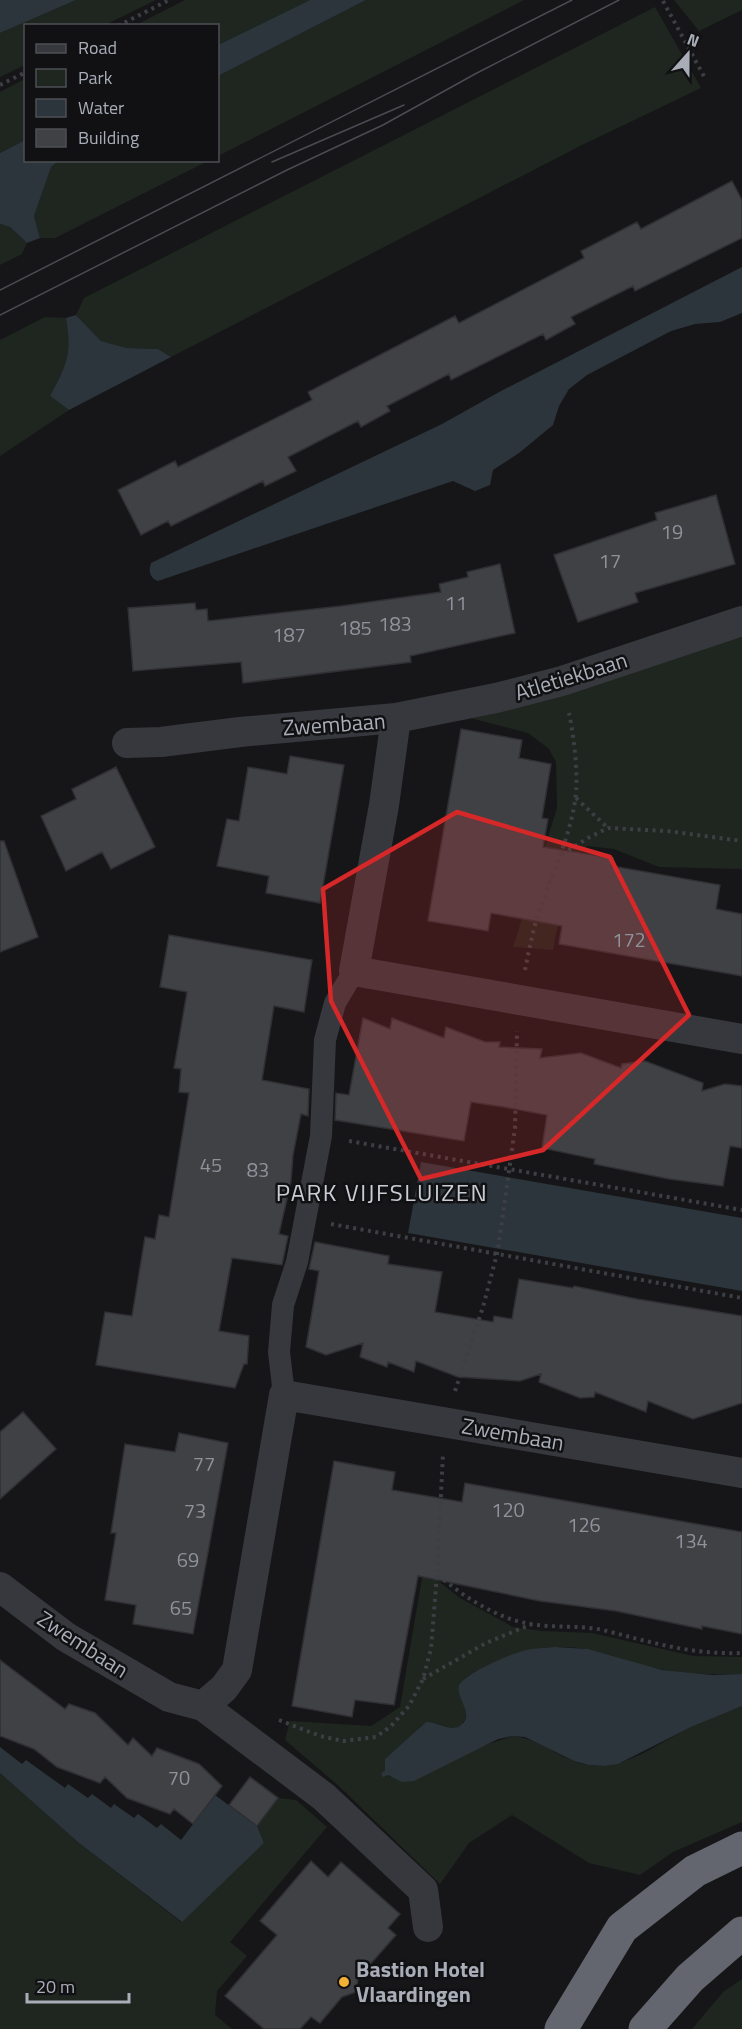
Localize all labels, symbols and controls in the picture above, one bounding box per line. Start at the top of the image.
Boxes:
legend [24,24,219,162]
north arrow [658,24,718,84]
text: N [684,27,703,53]
text: Road [78,34,117,61]
text: Park [78,64,113,91]
text: Water [78,94,124,121]
text: Building [78,124,139,151]
house number: 19 [661,516,683,547]
house number: 17 [599,545,621,576]
house number: 11 [445,587,467,618]
house number: 183 [378,608,412,639]
house number: 185 [338,612,372,643]
house number: 187 [272,619,306,650]
street label: Atletiekbaan [510,643,632,709]
street label: Zwembaan [281,703,387,745]
house number: 172 [612,924,646,955]
house number: 45 [200,1149,222,1180]
house number: 83 [247,1154,269,1185]
district label: PARK VIJFSLUIZEN [276,1174,488,1210]
street label: Zwembaan [459,1408,567,1460]
house number: 77 [193,1448,215,1479]
house number: 120 [491,1494,525,1525]
house number: 73 [184,1495,206,1526]
house number: 126 [567,1509,601,1540]
house number: 134 [674,1525,708,1556]
house number: 69 [177,1544,199,1575]
house number: 65 [170,1592,192,1623]
street label: Zwembaan [31,1602,135,1686]
house number: 70 [168,1762,190,1793]
place label: Bastion Hotel Vlaardingen [356,1952,485,2011]
scale bar [27,1966,129,2004]
text: 20 m [36,1973,75,2000]
marker: Bastion Hotel Vlaardingen [337,1975,351,1989]

